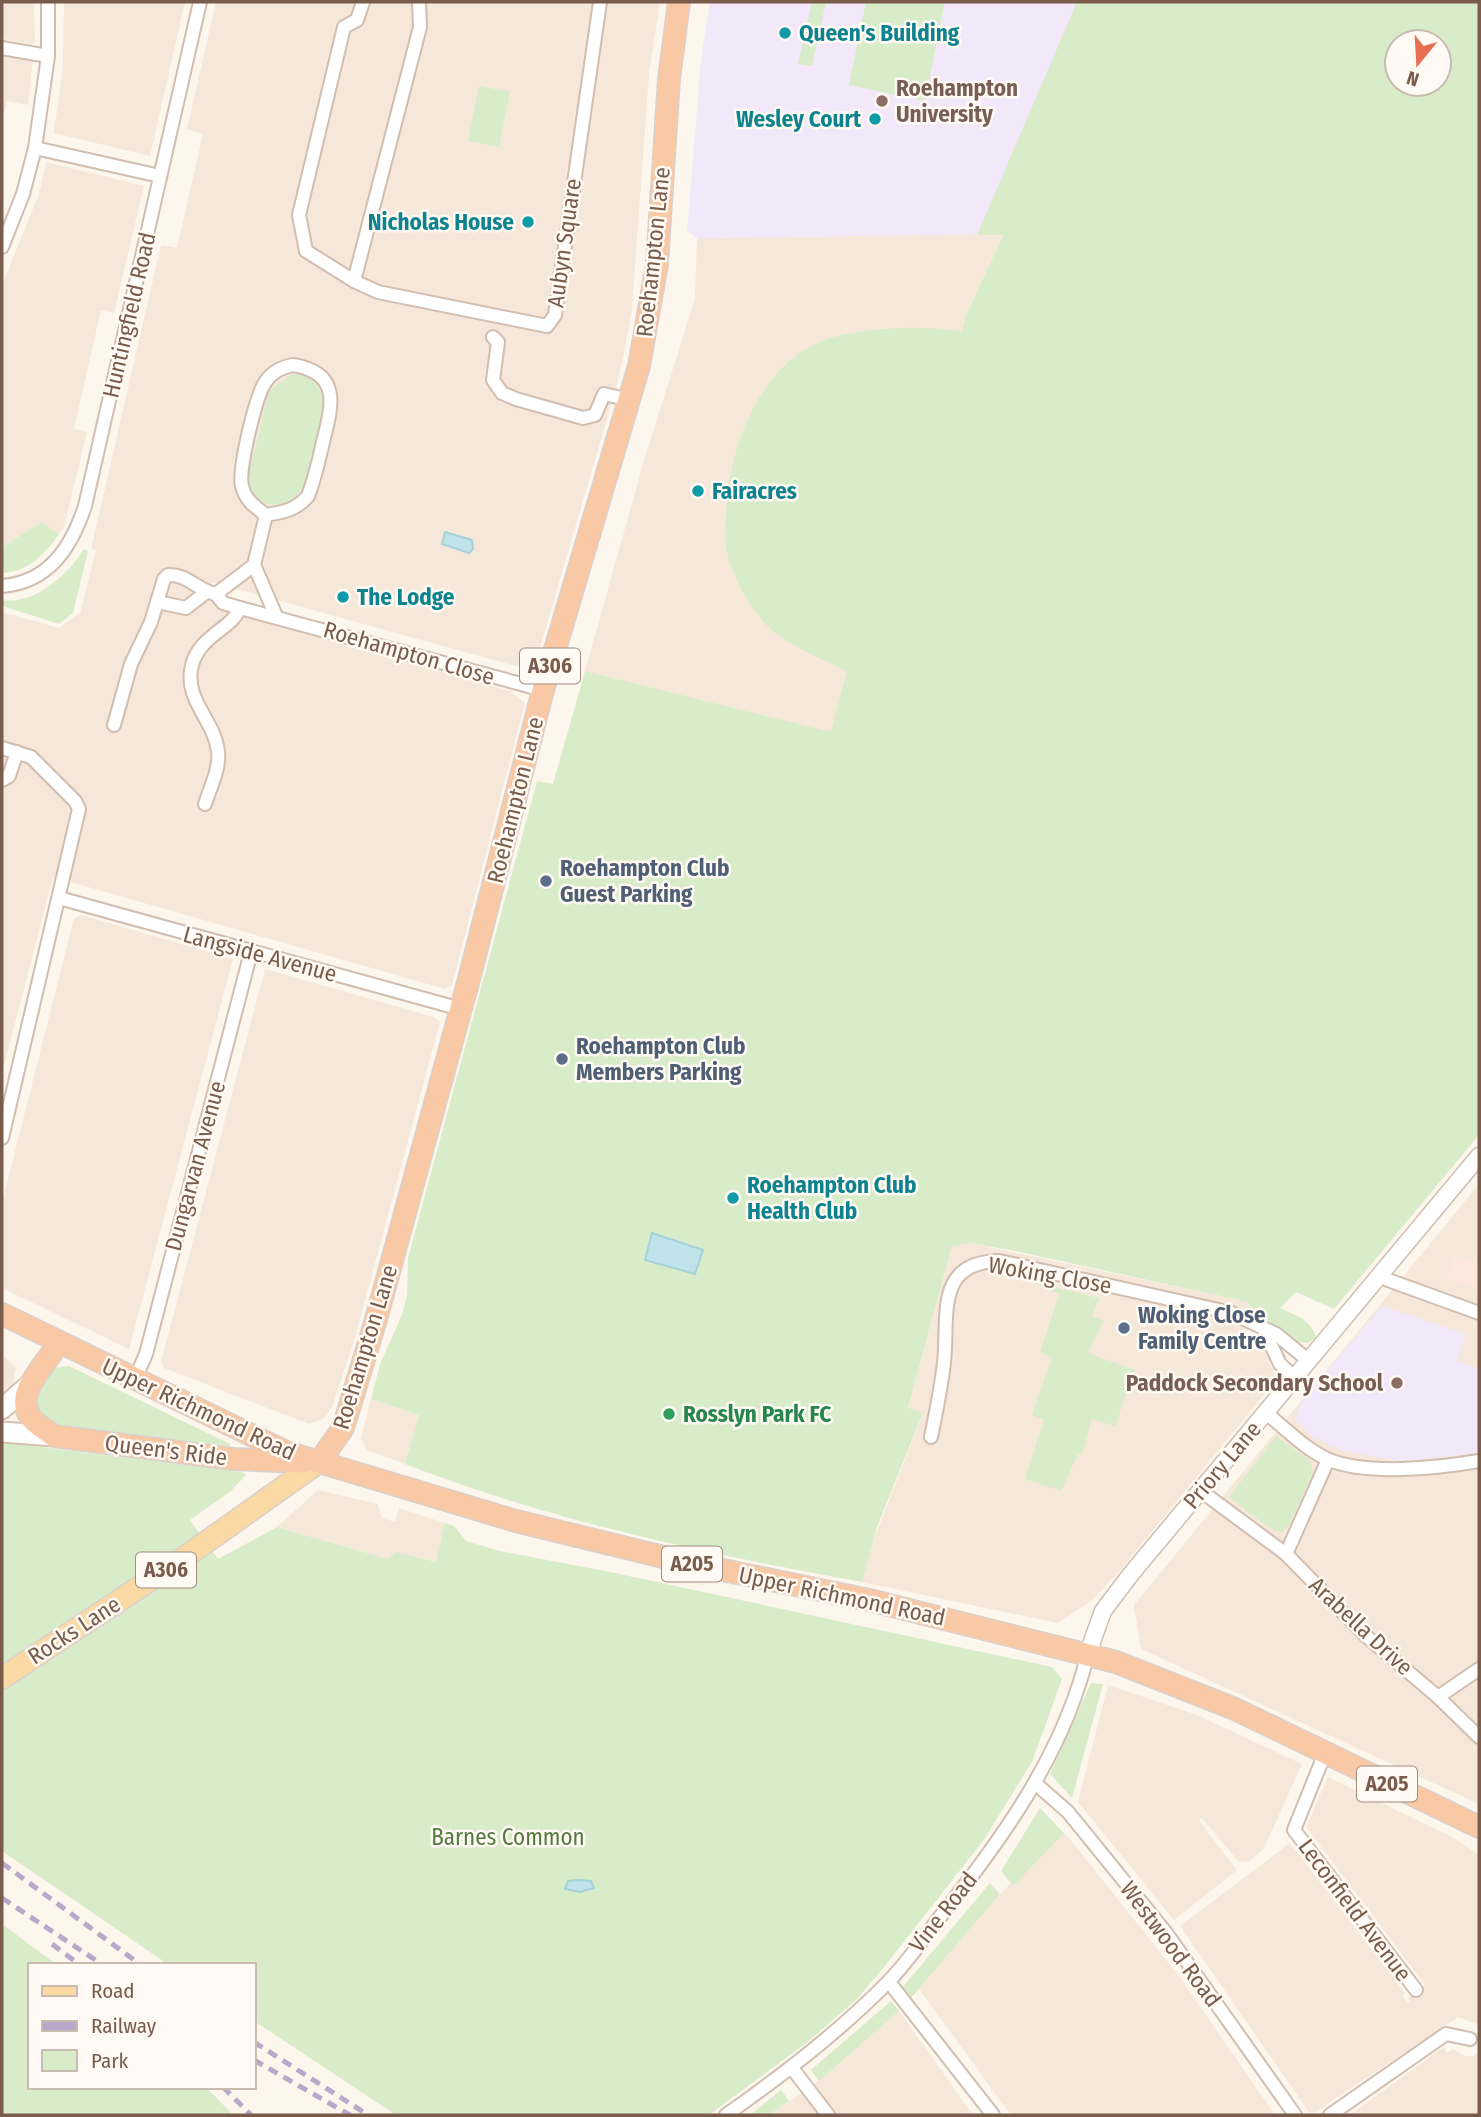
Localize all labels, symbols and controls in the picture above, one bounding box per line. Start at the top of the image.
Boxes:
place label: Queen's Building [799,19,960,47]
marker: Queen's Building [777,25,793,41]
north arrow [1383,28,1453,98]
text: N [1404,66,1422,91]
place label: Roehampton University [896,74,1018,128]
marker: Roehampton University [874,93,890,109]
place label: Wesley Court [736,105,862,133]
marker: Wesley Court [867,111,883,127]
street label: Roehampton Lane [630,166,676,338]
street label: Aubyn Square [541,177,587,309]
place label: Nicholas House [368,208,514,236]
marker: Nicholas House [520,214,536,230]
street label: Huntingfield Road [96,229,162,401]
place label: Fairacres [712,477,797,505]
marker: Fairacres [690,483,706,499]
place label: The Lodge [357,583,455,611]
marker: The Lodge [335,589,351,605]
street label: Roehampton Close [320,615,498,691]
road number: A306 [520,648,580,684]
street label: Roehampton Lane [481,714,549,886]
place label: Roehampton Club Guest Parking [560,854,729,908]
marker: Roehampton Club Guest Parking [538,873,554,889]
street label: Langside Avenue [180,920,340,988]
place label: Roehampton Club Members Parking [576,1032,745,1086]
marker: Roehampton Club Members Parking [554,1051,570,1067]
street label: Dungarvan Avenue [159,1078,231,1254]
place label: Roehampton Club Health Club [747,1171,916,1225]
marker: Roehampton Club Health Club [725,1190,741,1206]
street label: Woking Close [986,1250,1114,1300]
street label: Roehampton Lane [327,1261,403,1433]
place label: Woking Close Family Centre [1138,1301,1267,1355]
marker: Woking Close Family Centre [1116,1320,1132,1336]
street label: Upper Richmond Road [98,1352,300,1466]
place label: Paddock Secondary School [1126,1369,1384,1397]
marker: Paddock Secondary School [1389,1375,1405,1391]
place label: Rosslyn Park FC [683,1400,831,1428]
marker: Rosslyn Park FC [661,1406,677,1422]
street label: Priory Lane [1177,1415,1267,1515]
street label: Queen's Ride [103,1429,229,1471]
road number: A205 [662,1546,722,1582]
road number: A306 [136,1552,196,1588]
street label: Upper Richmond Road [736,1560,948,1632]
street label: Arabella Drive [1303,1571,1419,1681]
street label: Rocks Lane [22,1590,126,1670]
road number: A205 [1357,1766,1417,1802]
park label: Barnes Common [431,1823,585,1851]
street label: Leconfield Avenue [1292,1833,1418,1987]
street label: Vine Road [903,1866,983,1958]
street label: Westwood Road [1115,1876,1227,2012]
legend [28,1963,256,2089]
text: Road [91,1978,135,2004]
text: Railway [91,2013,157,2039]
text: Park [91,2048,129,2074]

